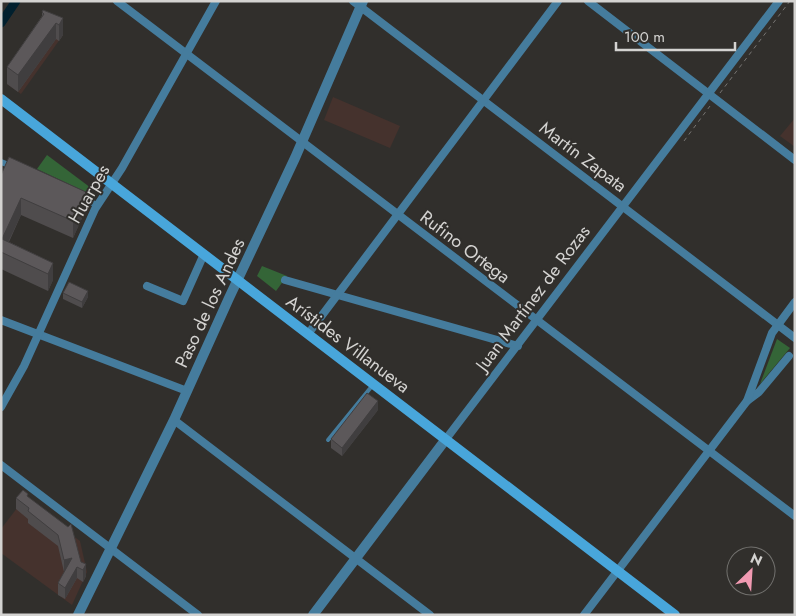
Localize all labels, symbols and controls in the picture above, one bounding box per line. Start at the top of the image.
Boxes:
scale bar [616,20,735,52]
text: 100 m [624,26,665,48]
street label: Martín Zapata [534,115,632,199]
street label: Huarpes [62,160,116,228]
street label: Rufino Ortega [414,204,516,290]
street label: Juan Martínez de Rozas [468,220,597,378]
street label: Paso de los Andes [169,234,251,372]
street label: Arístides Villanueva [281,289,415,399]
north arrow [726,546,776,596]
text: N [747,548,766,571]

